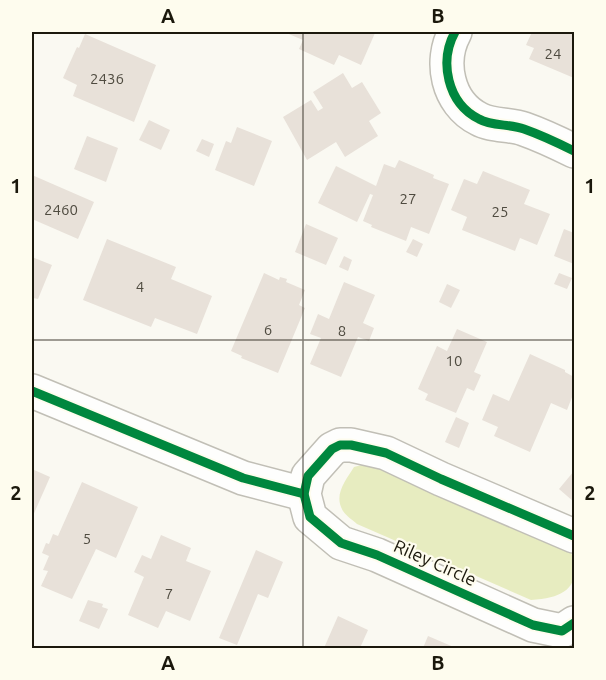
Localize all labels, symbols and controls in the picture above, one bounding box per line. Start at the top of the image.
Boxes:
text: A [161,4,175,27]
text: B [431,4,445,27]
house number: 24 [545,45,561,62]
house number: 2436 [90,70,124,87]
text: 1 [10,174,22,197]
text: 1 [584,174,596,197]
house number: 27 [400,190,416,207]
house number: 2460 [44,201,78,218]
house number: 25 [492,203,508,220]
house number: 4 [136,278,144,295]
house number: 6 [264,321,272,338]
house number: 8 [338,322,346,339]
house number: 10 [446,352,462,369]
text: 2 [10,481,22,504]
text: 2 [584,481,596,504]
house number: 5 [83,530,91,547]
street label: Riley Circle [391,535,480,589]
house number: 7 [165,585,173,602]
text: A [161,651,175,674]
text: B [431,651,445,674]

